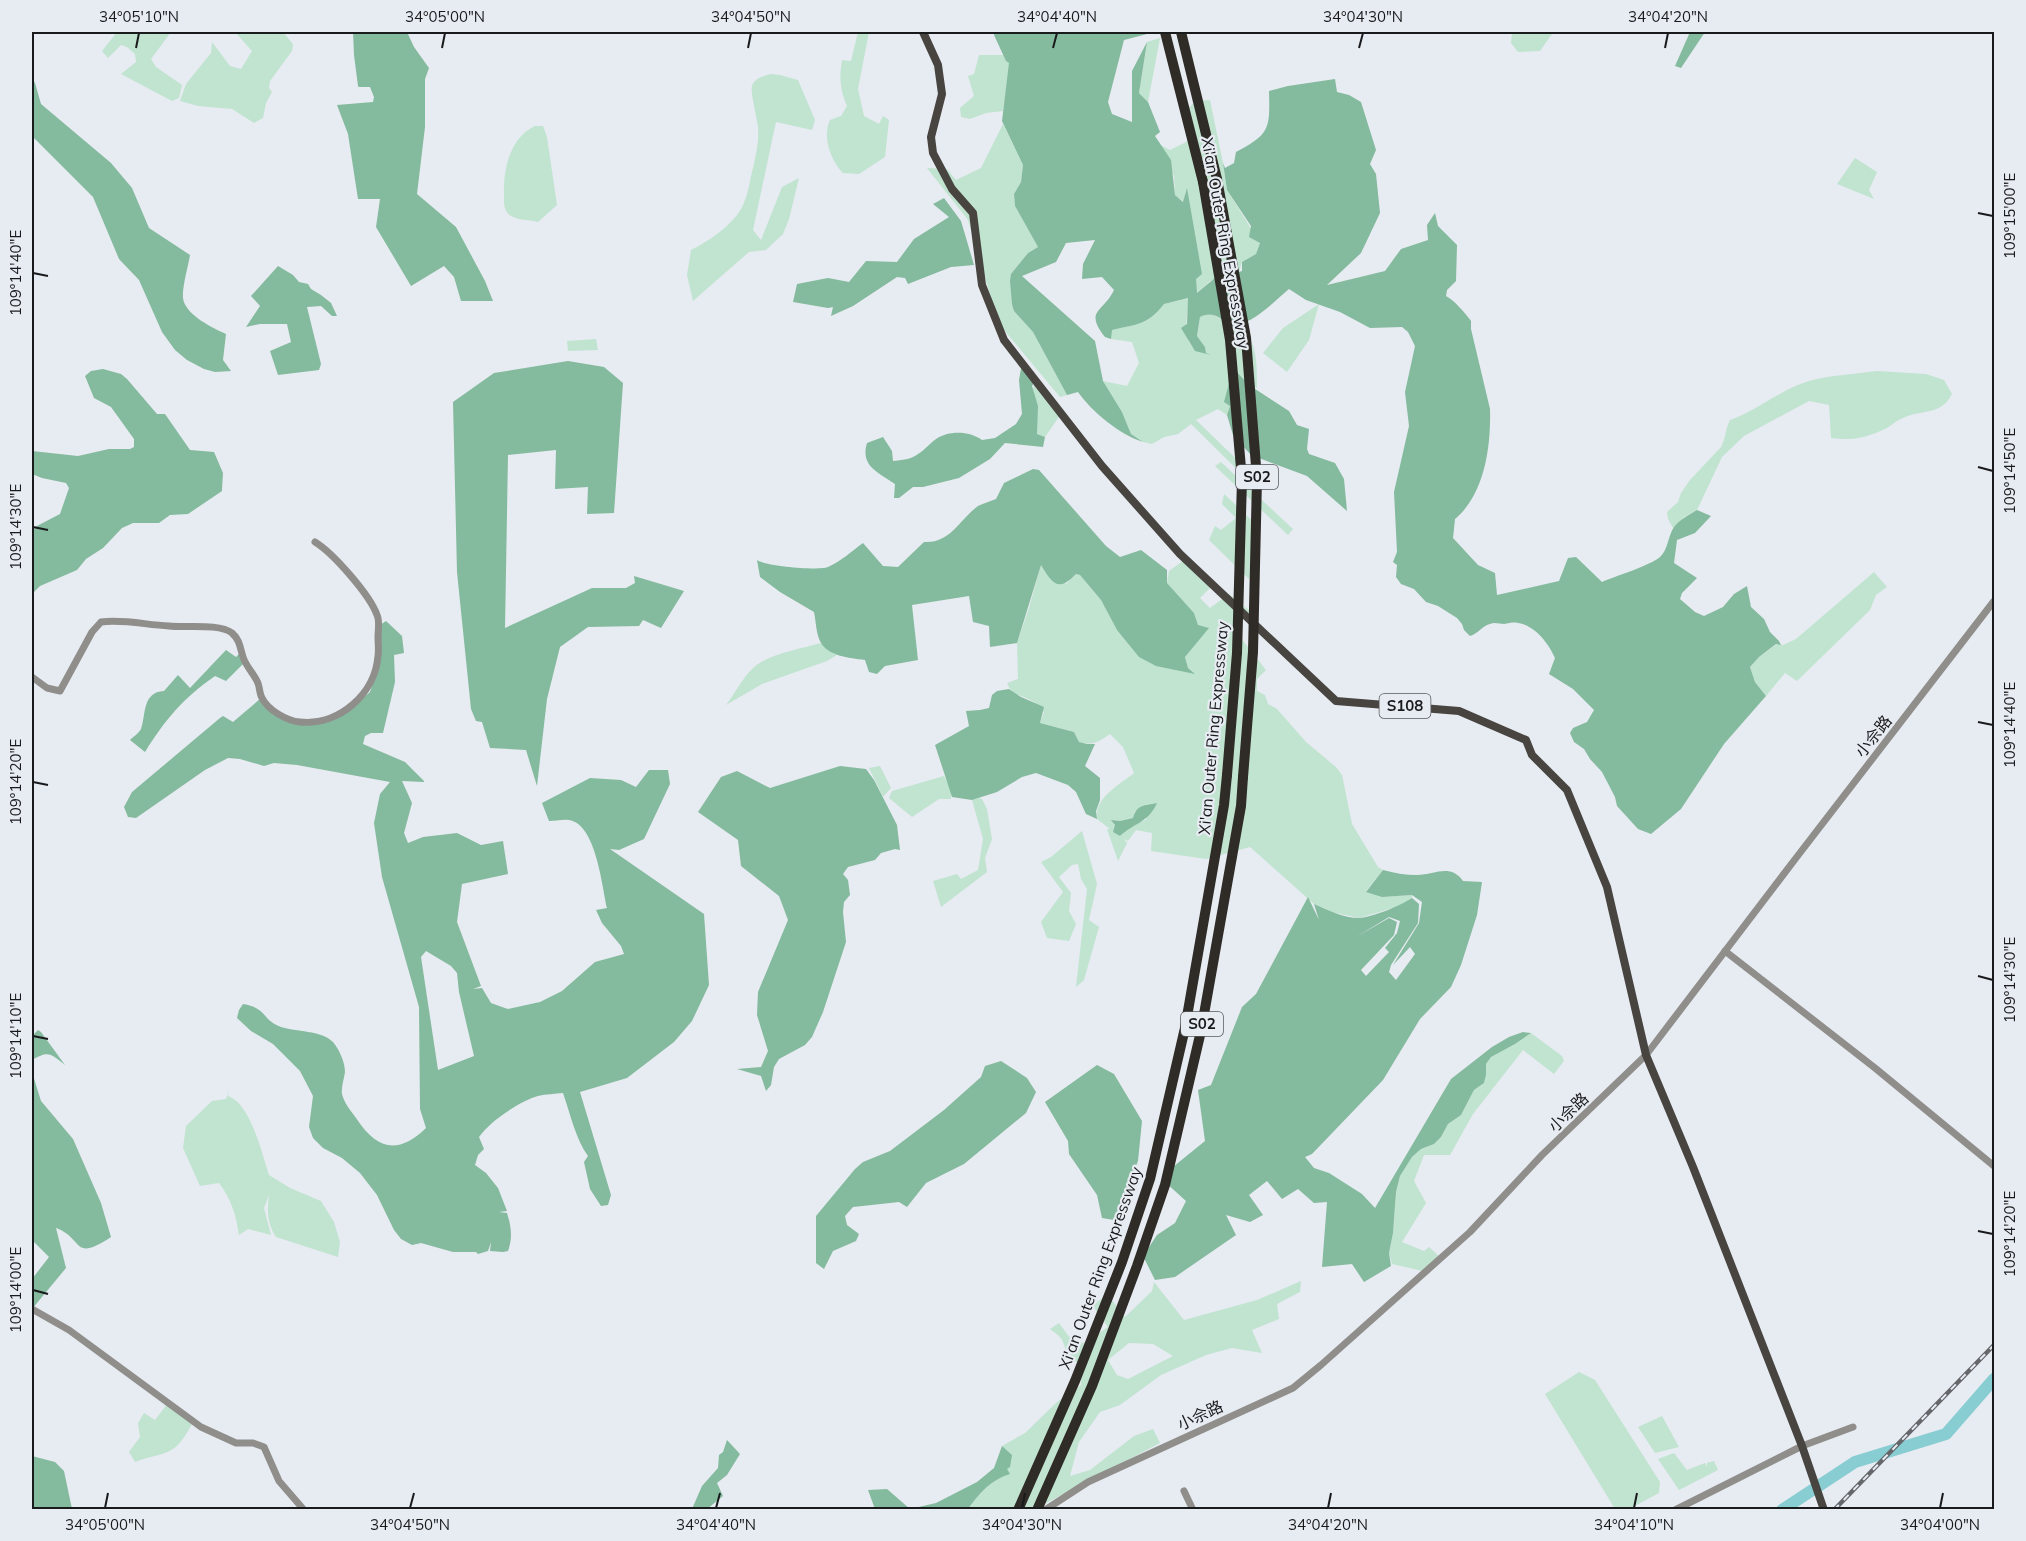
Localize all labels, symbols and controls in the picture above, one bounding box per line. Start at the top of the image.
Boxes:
text: 34°05'10"N [99,7,179,26]
text: 34°05'00"N [405,7,485,26]
text: 34°04'50"N [711,7,791,26]
text: 34°04'40"N [1017,7,1097,26]
text: 34°04'30"N [1323,7,1403,26]
text: 34°04'20"N [1628,7,1708,26]
street label: Xi'an Outer Ring Expressway [1198,136,1255,351]
text: 109°15'00"E [2000,173,2019,259]
text: 109°14'40"E [6,230,25,316]
text: 109°14'50"E [2000,428,2019,514]
road number: S02 [1236,465,1278,489]
text: 109°14'30"E [6,484,25,570]
street label: Xi'an Outer Ring Expressway [1194,620,1232,836]
text: 109°14'40"E [2000,682,2019,768]
road number: S108 [1380,694,1430,718]
street label: 小佘路 [1850,711,1896,761]
text: 109°14'20"E [6,739,25,825]
text: 109°14'30"E [2000,937,2019,1023]
text: 109°14'10"E [6,993,25,1079]
road number: S02 [1181,1012,1223,1036]
street label: 小佘路 [1544,1088,1592,1136]
street label: Xi'an Outer Ring Expressway [1054,1163,1146,1372]
text: 109°14'20"E [2000,1191,2019,1277]
text: 109°14'00"E [6,1247,25,1333]
street label: 小佘路 [1174,1396,1226,1434]
text: 34°05'00"N [65,1515,145,1534]
text: 34°04'50"N [370,1515,450,1534]
text: 34°04'40"N [676,1515,756,1534]
text: 34°04'30"N [982,1515,1062,1534]
text: 34°04'20"N [1288,1515,1368,1534]
text: 34°04'10"N [1594,1515,1674,1534]
text: 34°04'00"N [1900,1515,1980,1534]

